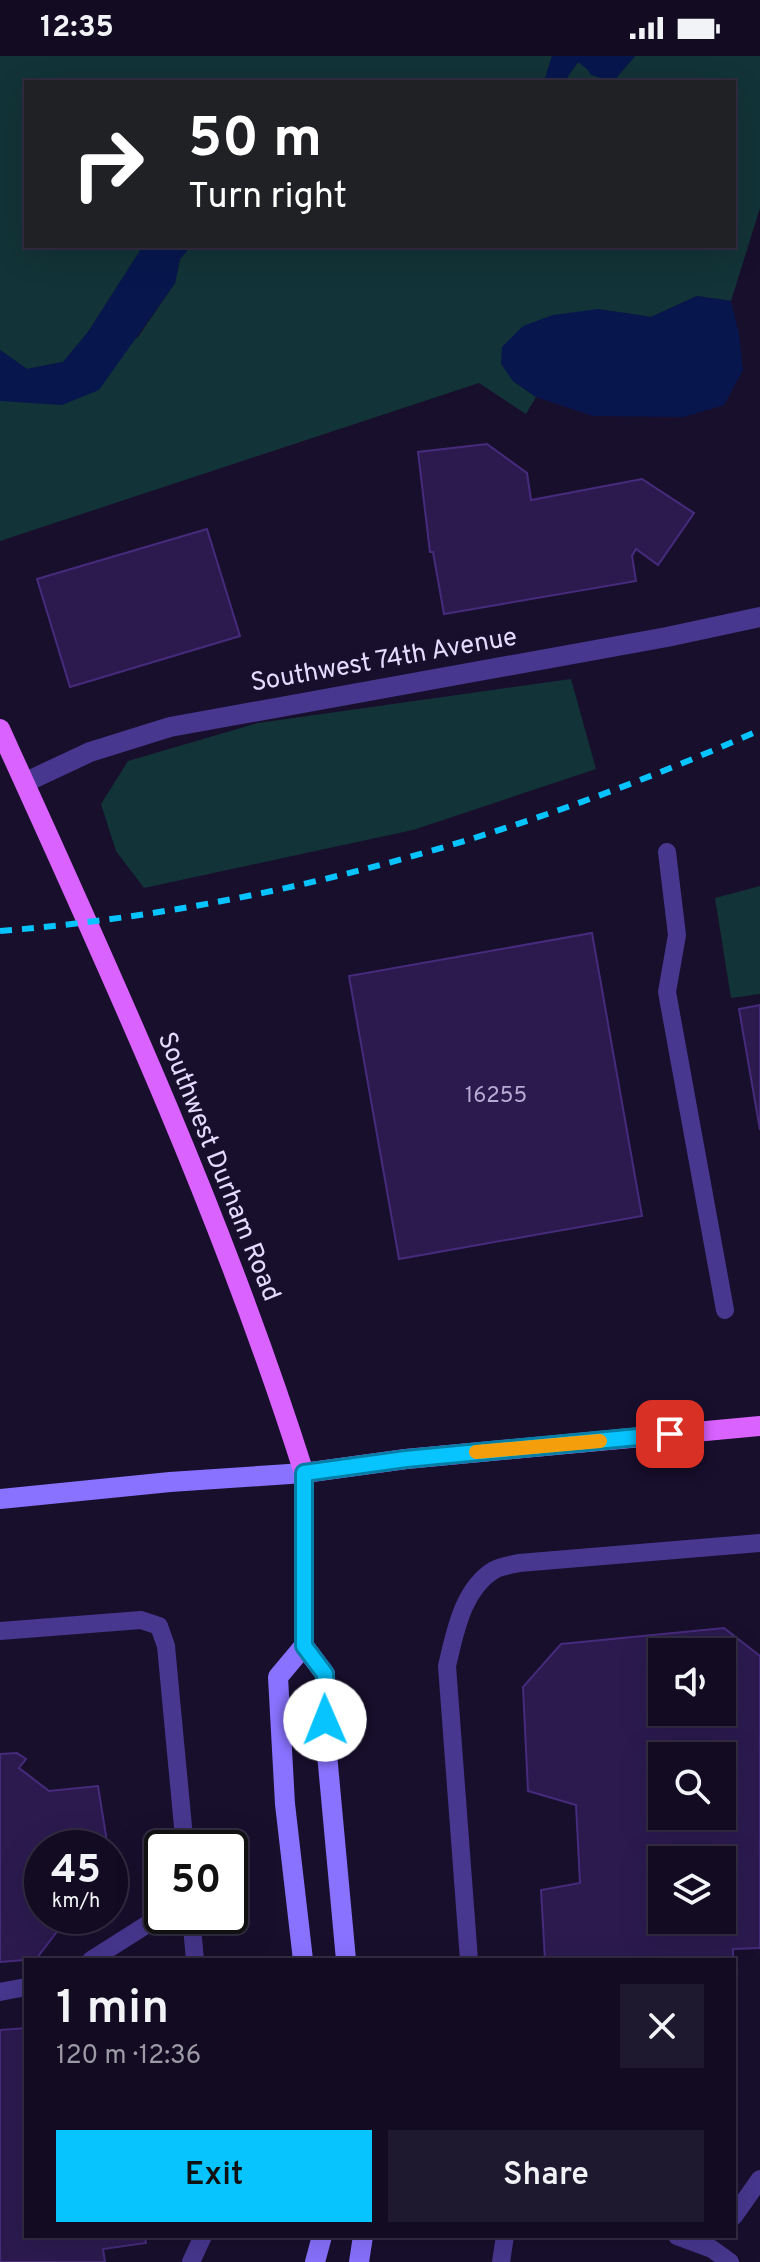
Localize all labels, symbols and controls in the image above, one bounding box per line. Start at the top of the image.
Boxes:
text: 12:35 [40,10,114,47]
text: 50 m [188,106,322,176]
icon: right [56,112,160,216]
text: Turn right [188,175,347,221]
street label: Southwest 74th Avenue [248,621,520,701]
street label: Southwest Durham Road [149,1028,287,1306]
house number: 16255 [465,1083,527,1110]
pin [636,1400,704,1468]
icon: arrive [648,1412,692,1456]
map controls [648,1638,736,1934]
button: sound [648,1638,736,1726]
position arrow [283,1678,367,1762]
button: search [648,1742,736,1830]
speed limit sign: 50 [144,1830,248,1934]
button: layers [648,1846,736,1934]
text: 45 [51,1847,101,1897]
text: km/h [52,1889,100,1915]
text: 1 min [56,1980,169,2040]
button: close [620,1984,704,2068]
text: 120 m · 12:36 [56,2040,201,2073]
button: Exit [56,2130,372,2222]
button: Share [388,2130,704,2222]

